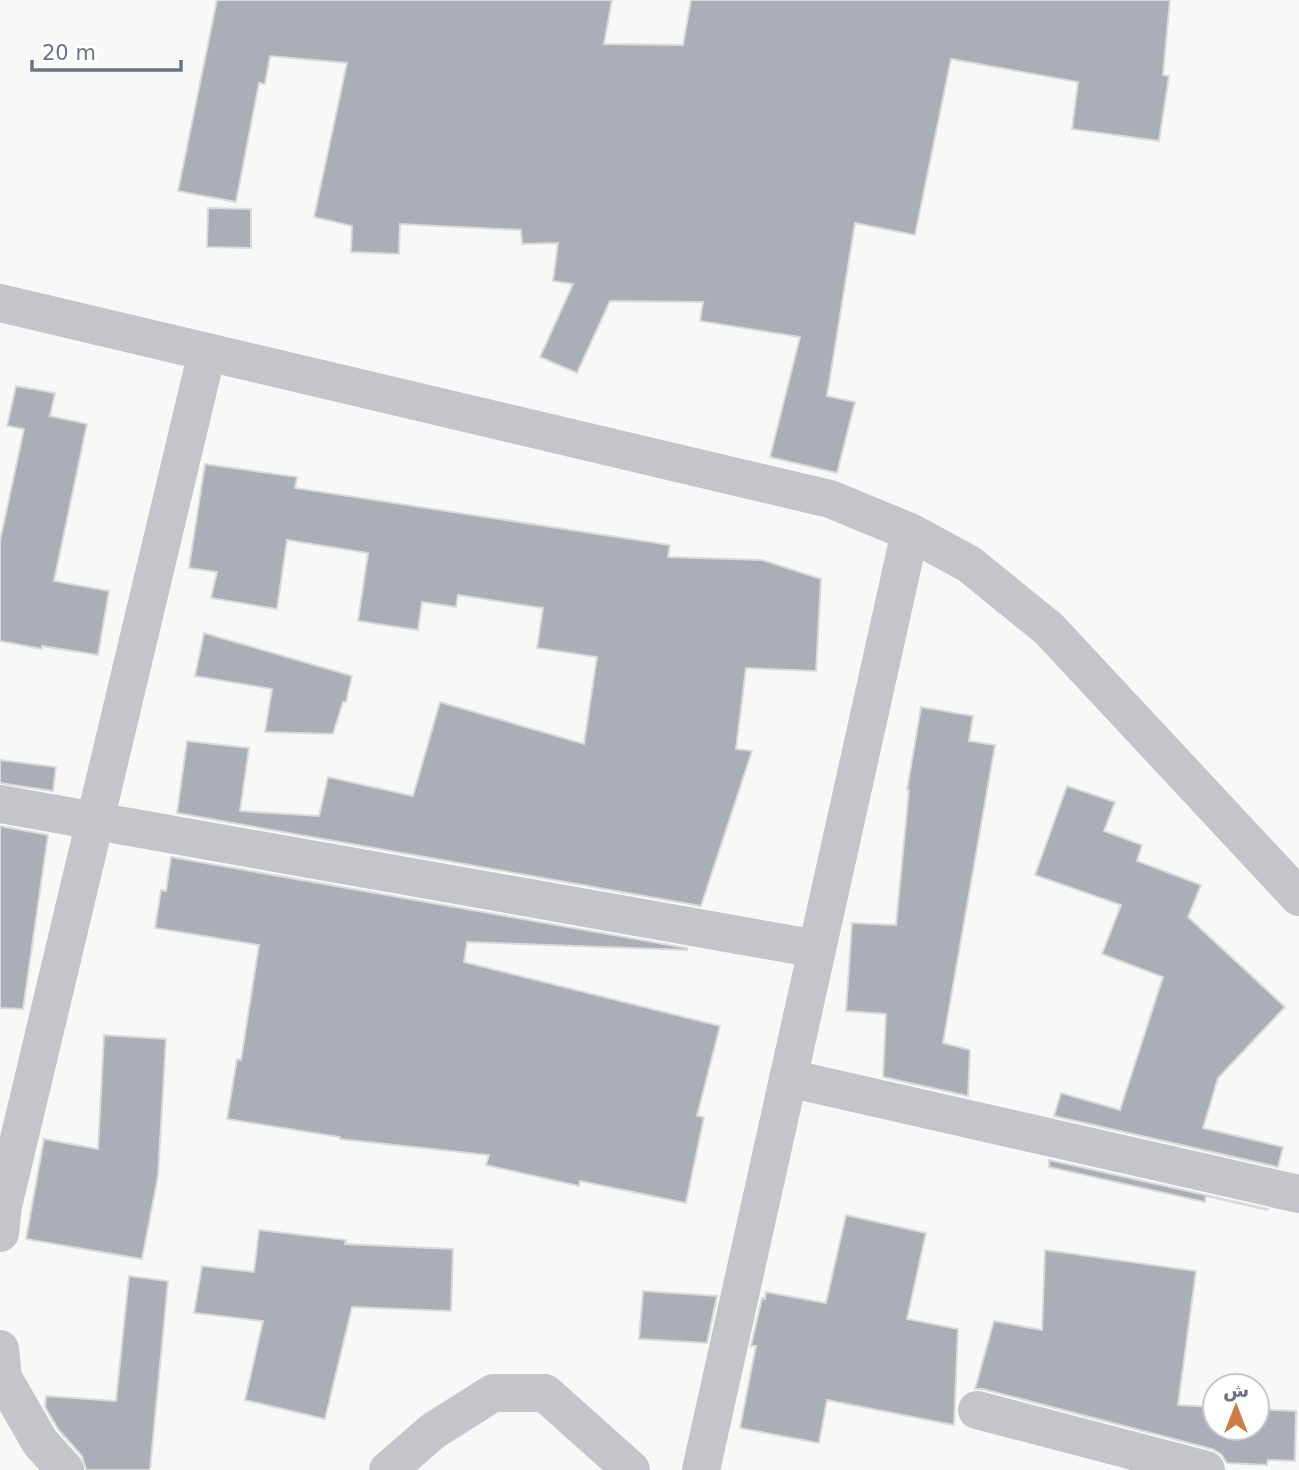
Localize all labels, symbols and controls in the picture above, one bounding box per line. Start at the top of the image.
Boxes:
scale bar [32,28,180,72]
text: 20 m [42,41,96,65]
north arrow [1201,1372,1271,1442]
text: ش [1223,1379,1249,1402]

